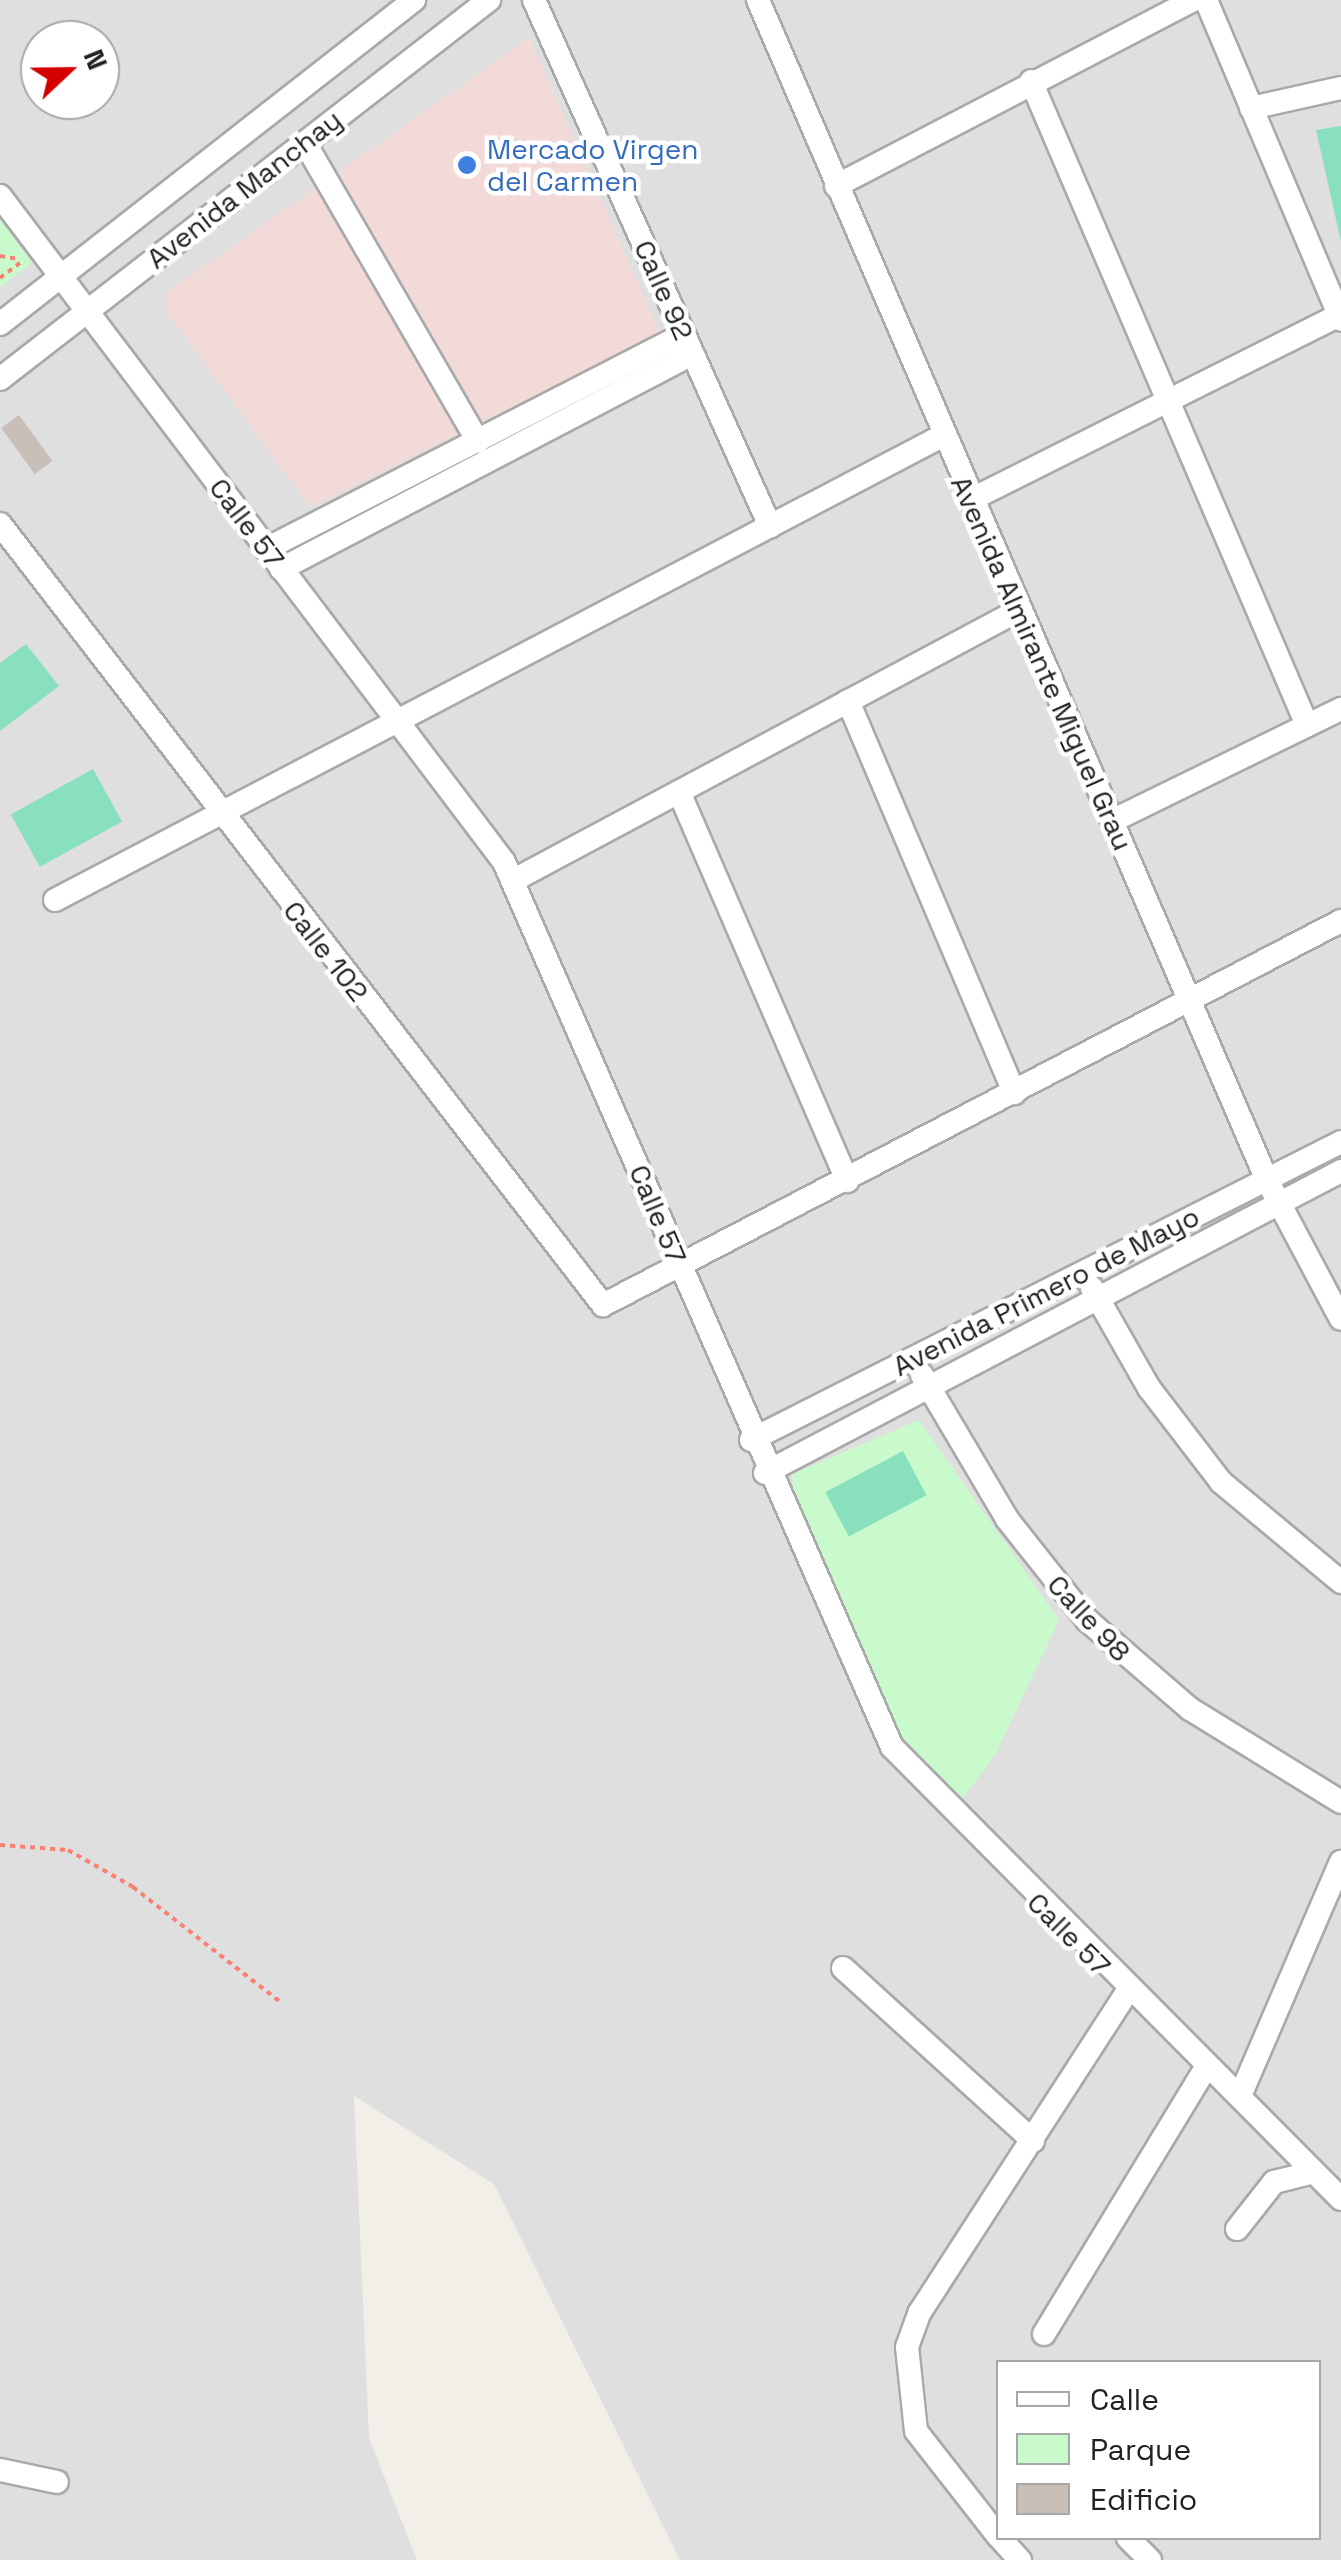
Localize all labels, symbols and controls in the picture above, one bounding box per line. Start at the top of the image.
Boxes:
north arrow [20,20,120,120]
text: N [76,44,116,75]
street label: Avenida Manchay [140,103,348,275]
place label: Mercado Virgen del Carmen [487,132,699,198]
marker: Mercado Virgen del Carmen [456,154,478,176]
street label: Calle 92 [627,235,701,345]
street label: Calle 57 [202,471,292,575]
street label: Avenida Almirante Miguel Grau [944,471,1140,855]
street label: Calle 102 [276,894,376,1008]
street label: Calle 57 [622,1160,694,1268]
street label: Avenida Primero de Mayo [887,1199,1205,1383]
street label: Calle 98 [1041,1568,1137,1668]
street label: Calle 57 [1020,1885,1118,1983]
legend [996,2360,1321,2540]
text: Calle [1090,2380,1159,2419]
text: Parque [1090,2430,1191,2469]
text: Edificio [1090,2480,1197,2519]

